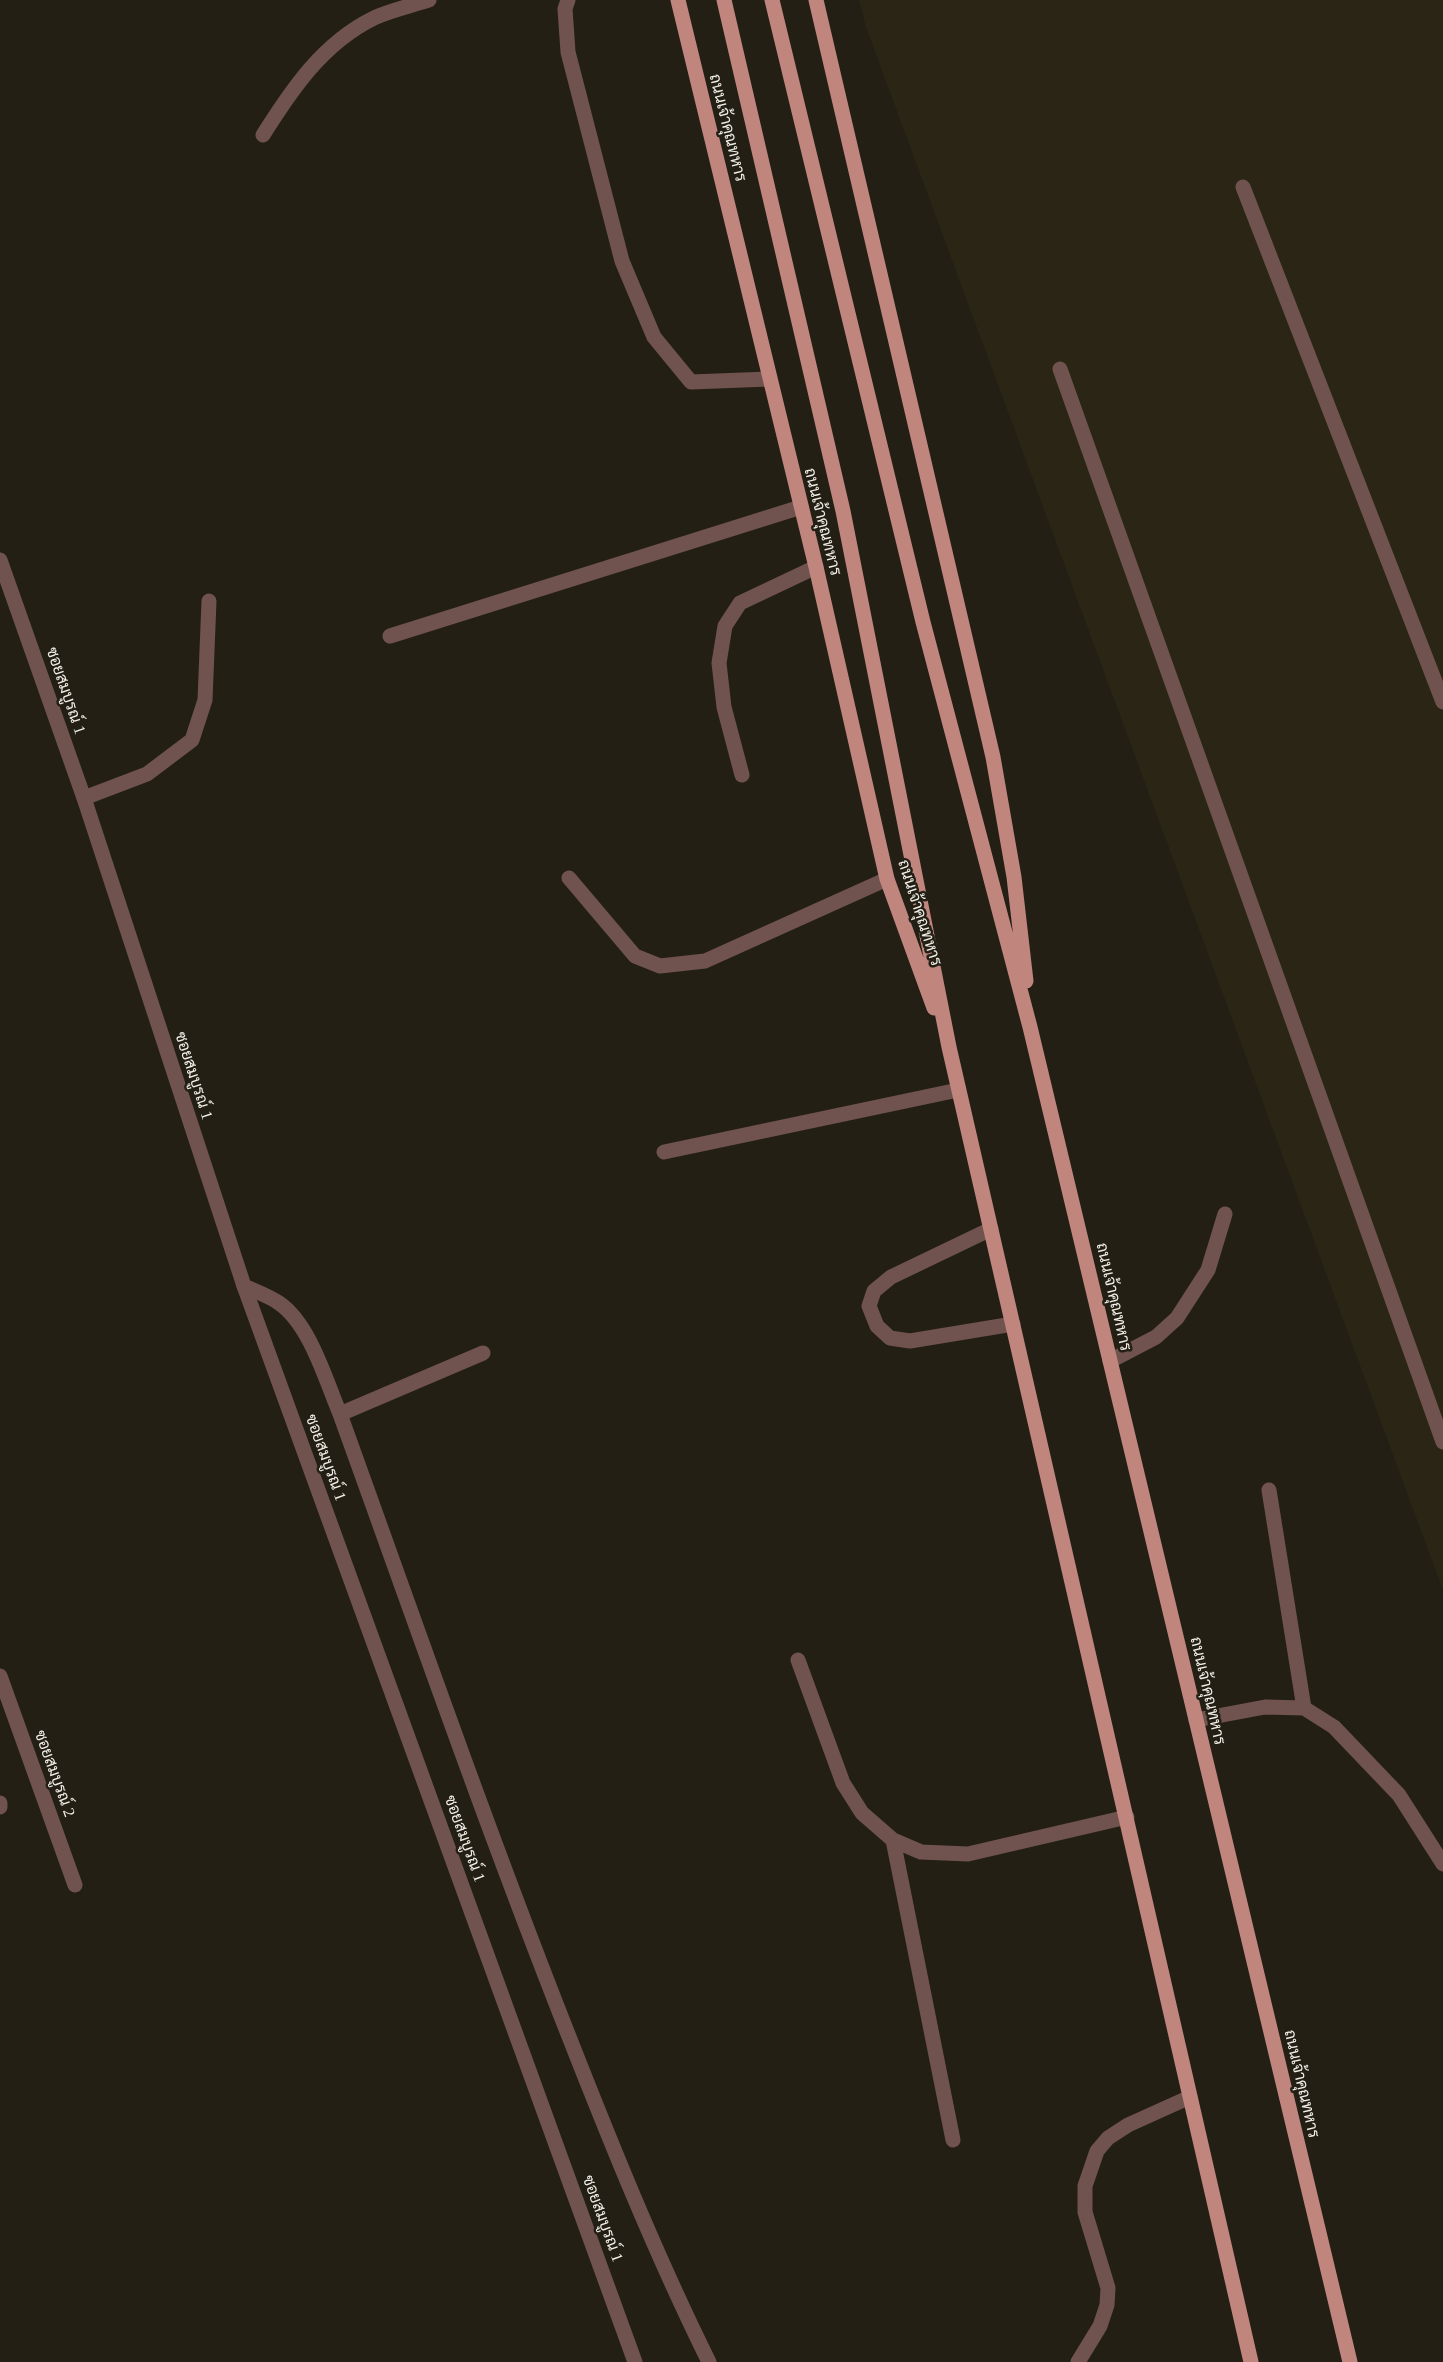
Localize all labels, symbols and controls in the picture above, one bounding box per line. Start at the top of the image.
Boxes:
street label: ถนนเจ้าคุณทหาร [704,72,750,184]
street label: ถนนเจ้าคุณทหาร [799,466,845,578]
street label: ซอยสมบูรณ์ 1 [41,645,89,737]
street label: ถนนเจ้าคุณทหาร [893,858,945,968]
street label: ซอยสมบูรณ์ 1 [170,1030,216,1122]
street label: ถนนเจ้าคุณทหาร [1091,1241,1135,1353]
street label: ซอยสมบูรณ์ 1 [300,1412,350,1504]
street label: ถนนเจ้าคุณทหาร [1185,1635,1229,1747]
street label: ซอยสมบูรณ์ 2 [29,1728,79,1820]
street label: ซอยสมบูรณ์ 1 [439,1793,489,1885]
street label: ถนนเจ้าคุณทหาร [1279,2028,1323,2140]
street label: ซอยสมบูรณ์ 1 [577,2173,627,2265]

